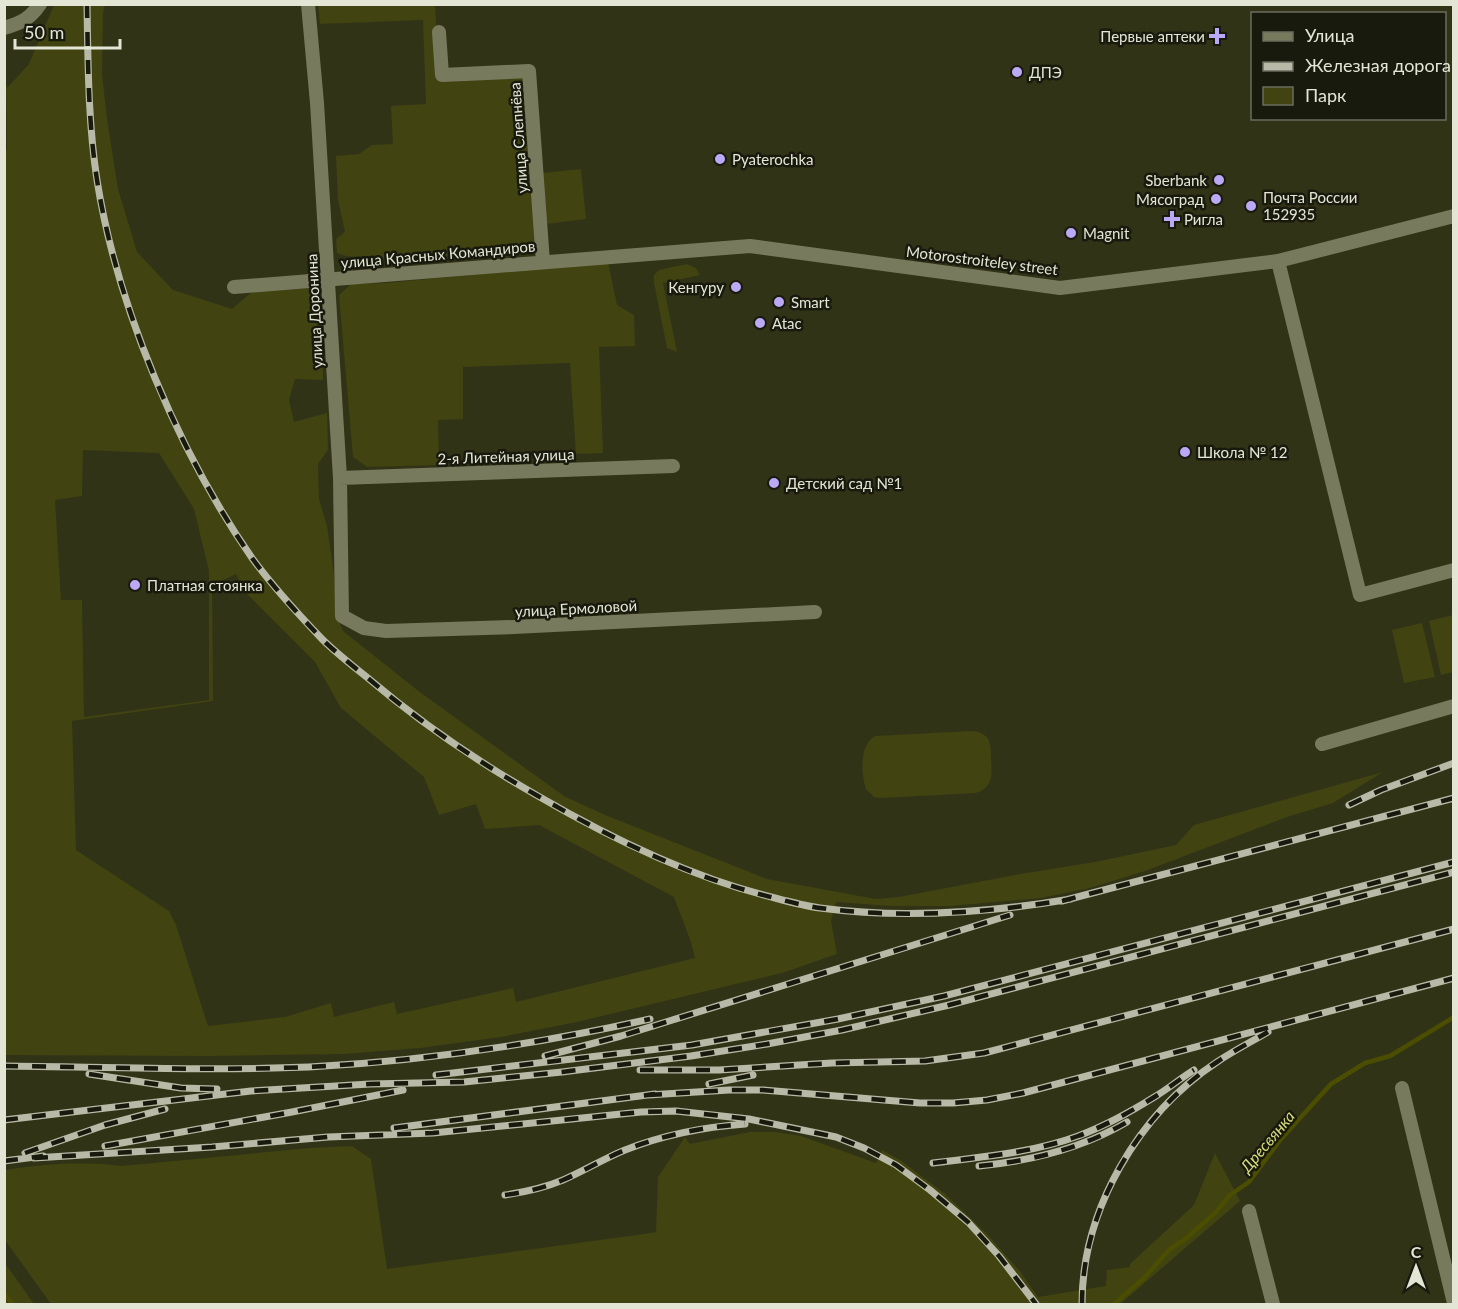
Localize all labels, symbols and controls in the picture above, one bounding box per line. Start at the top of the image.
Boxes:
scale bar [15,12,120,50]
legend [1251,12,1446,120]
text: 50 m [24,21,64,43]
text: Улица [1305,24,1355,46]
place label: Первые аптеки [1100,27,1205,45]
marker: Первые аптеки [1210,29,1224,43]
text: Железная дорога [1305,54,1451,76]
place label: ДПЭ [1029,63,1062,81]
marker: ДПЭ [1010,65,1024,79]
street label: улица Слепнёва [505,82,531,194]
text: Парк [1305,84,1347,106]
place label: Pyaterochka [732,150,813,168]
marker: Pyaterochka [713,152,727,166]
place label: Sberbank [1145,171,1207,189]
marker: Sberbank [1212,173,1226,187]
place label: Почта России 152935 [1263,188,1357,223]
place label: Мясоград [1136,190,1204,208]
marker: Мясоград [1209,192,1223,206]
marker: Почта России 152935 [1244,199,1258,213]
place label: Ригла [1184,210,1223,228]
marker: Ригла [1165,212,1179,226]
place label: Magnit [1083,224,1130,242]
marker: Magnit [1064,226,1078,240]
street label: улица Красных Командиров [340,237,536,271]
street label: Motorostroiteley street [905,242,1059,278]
street label: улица Доронина [302,253,326,369]
place label: Кенгуру [668,278,724,296]
marker: Кенгуру [729,280,743,294]
place label: Smart [791,293,830,311]
marker: Smart [772,295,786,309]
place label: Atac [772,314,802,332]
marker: Atac [753,316,767,330]
place label: Школа № 12 [1197,443,1287,461]
street label: 2-я Литейная улица [437,445,575,467]
marker: Школа № 12 [1178,445,1192,459]
place label: Детский сад №1 [786,474,902,492]
marker: Детский сад №1 [767,476,781,490]
place label: Платная стоянка [147,576,263,594]
marker: Платная стоянка [128,578,142,592]
street label: улица Ермоловой [514,596,638,620]
water label: Дресвянка [1235,1106,1298,1176]
north arrow [1386,1237,1446,1297]
text: С [1411,1242,1422,1261]

